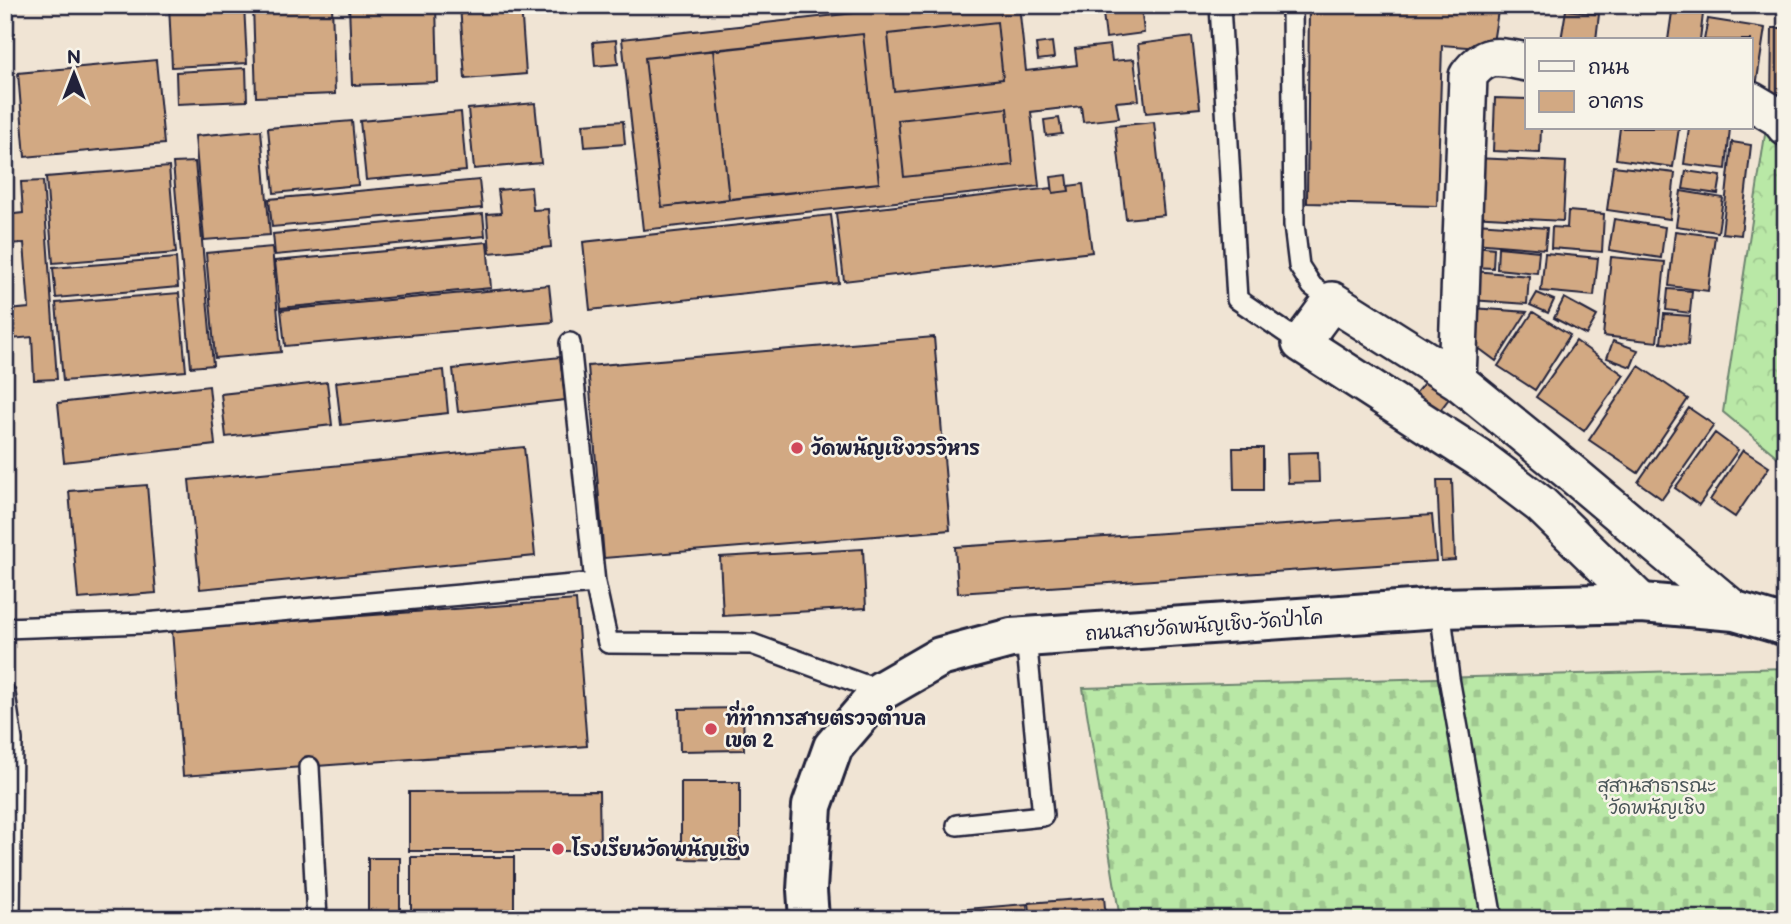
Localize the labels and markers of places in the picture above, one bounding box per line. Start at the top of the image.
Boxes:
place label: วัดพนัญเชิงวรวิหาร [811,436,980,461]
marker: วัดพนัญเชิงวรวิหาร [789,440,805,456]
place label: ที่ทำการสายตรวจตำบล เขต 2 [725,700,926,753]
marker: ที่ทำการสายตรวจตำบล เขต 2 [703,721,719,737]
place label: โรงเรียนวัดพนัญเชิง [571,836,750,862]
marker: โรงเรียนวัดพนัญเชิง [550,841,566,857]

